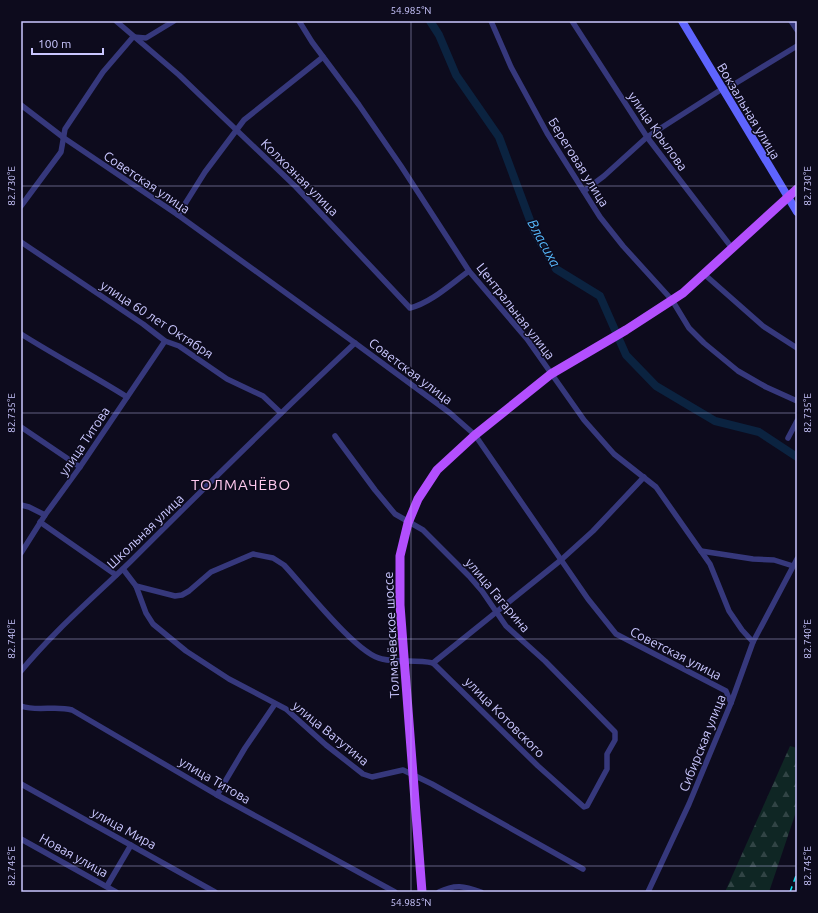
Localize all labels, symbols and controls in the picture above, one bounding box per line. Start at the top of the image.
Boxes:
text: 54.985°N [390,5,432,16]
scale bar [32,30,103,56]
text: 100 m [38,37,71,50]
street label: Вокзальная улица [715,60,783,162]
street label: улица Крылова [626,89,690,173]
street label: Береговая улица [546,115,612,209]
street label: Колхозная улица [259,136,341,218]
street label: Советская улица [101,148,193,216]
text: 82.730°E [6,166,17,206]
text: 82.730°E [802,166,813,206]
water label: Власиха [524,216,564,270]
street label: Центральная улица [474,260,558,362]
street label: улица 60 лет Октября [98,277,216,361]
street label: Советская улица [367,335,455,407]
text: 82.735°E [6,393,17,433]
text: 82.735°E [802,393,813,433]
street label: улица Титова [56,404,112,478]
district label: ТОЛМАЧЁВО [191,476,291,493]
street label: Школьная улица [104,491,186,571]
street label: улица Гагарина [463,555,533,635]
street label: Толмачёвское шоссе [381,571,401,699]
text: 82.740°E [6,619,17,659]
text: 82.740°E [802,619,813,659]
street label: Советская улица [628,624,724,682]
street label: улица Котовского [462,674,548,760]
street label: Сибирская улица [676,692,728,794]
street label: улица Ватутина [290,698,372,768]
street label: улица Титова [177,754,253,806]
street label: улица Мира [89,804,159,852]
street label: Новая улица [37,830,111,880]
text: 82.745°E [6,846,17,886]
text: 82.745°E [802,846,813,886]
text: 54.985°N [390,897,432,908]

